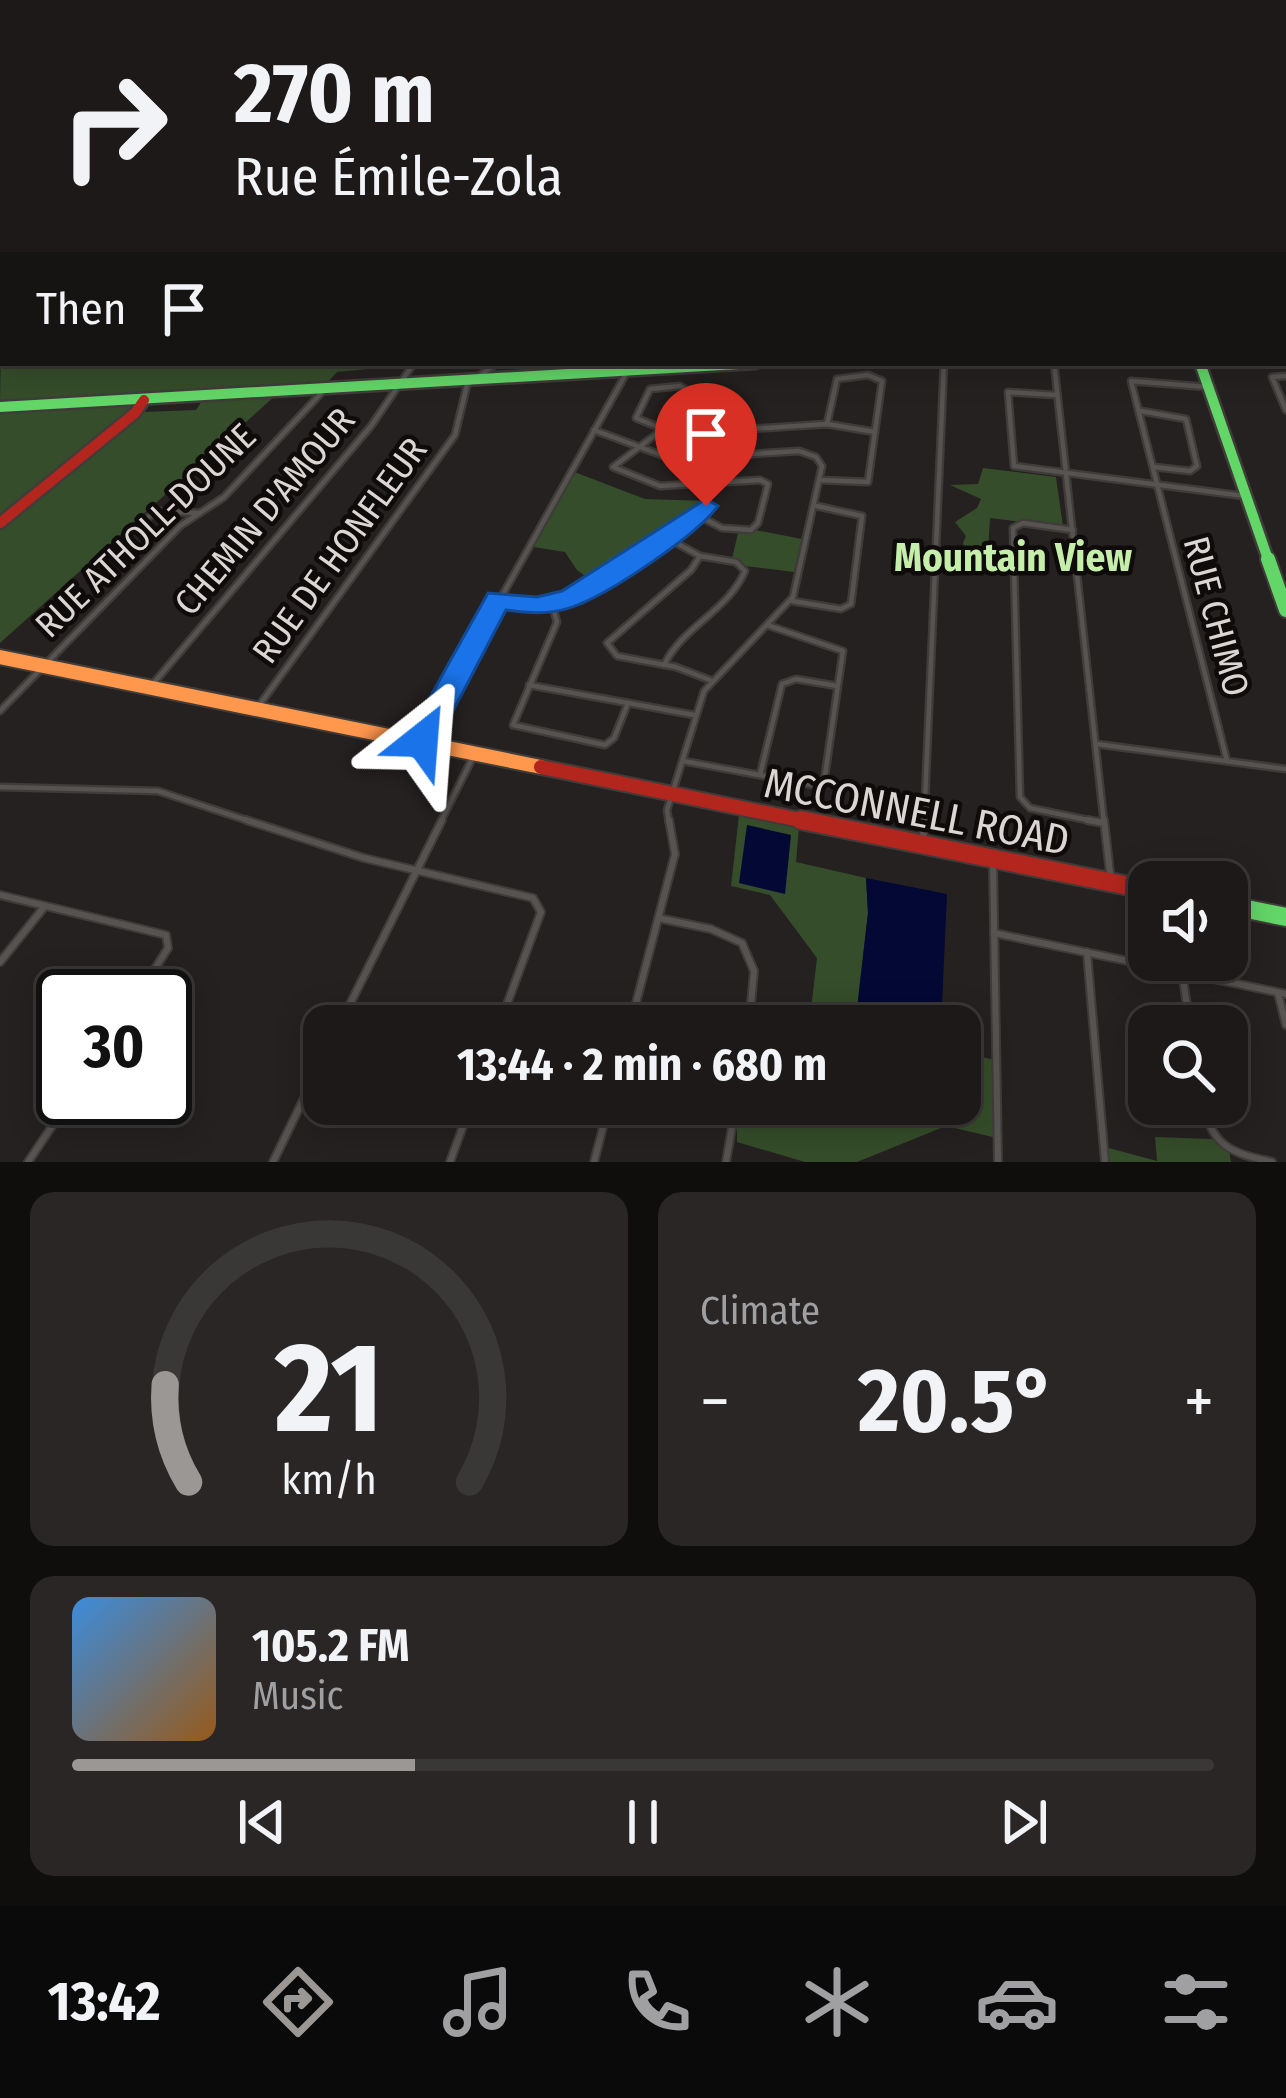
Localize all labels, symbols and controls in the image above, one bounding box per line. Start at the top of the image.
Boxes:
text: 270 m [234,43,435,144]
icon: right [36,48,192,204]
text: Rue Émile-Zola [234,145,563,209]
icon: arrive [151,276,217,342]
text: Then [36,282,127,336]
pin [655,383,757,506]
street label: CHEMIN D'AMOUR [165,399,364,624]
icon: arrive [673,401,739,467]
street label: RUE ATHOLL-DOUNE [26,414,265,647]
street label: RUE DE HONFLEUR [243,429,436,672]
street label: RUE CHIMO [1174,532,1258,701]
district label: Mountain View [894,535,1132,581]
position arrow [359,677,485,803]
street label: MCCONNELL ROAD [760,758,1074,866]
map controls [1128,861,1248,1125]
button: sound [1128,861,1248,981]
speed limit sign: 30 [36,969,192,1125]
button: search [1128,1005,1248,1125]
text: 13:44 · 2 min · 680 m [457,1038,827,1092]
text: Climate [700,1288,820,1334]
text: 21 [274,1314,383,1464]
text: 20.5° [858,1347,1056,1455]
text: − [700,1362,730,1441]
text: + [1184,1362,1214,1441]
text: km/h [281,1454,377,1505]
text: 105.2 FM [252,1619,409,1673]
text: Music [252,1673,343,1719]
icon: previous [229,1789,295,1855]
icon: pause [610,1789,676,1855]
icon: next [991,1789,1057,1855]
icon: directions [256,1960,340,2044]
icon: music [436,1960,520,2044]
icon: phone [615,1960,699,2044]
icon: climate [795,1960,879,2044]
icon: car [975,1960,1059,2044]
icon: filters [1154,1960,1238,2044]
text: 13:42 [48,1970,160,2034]

